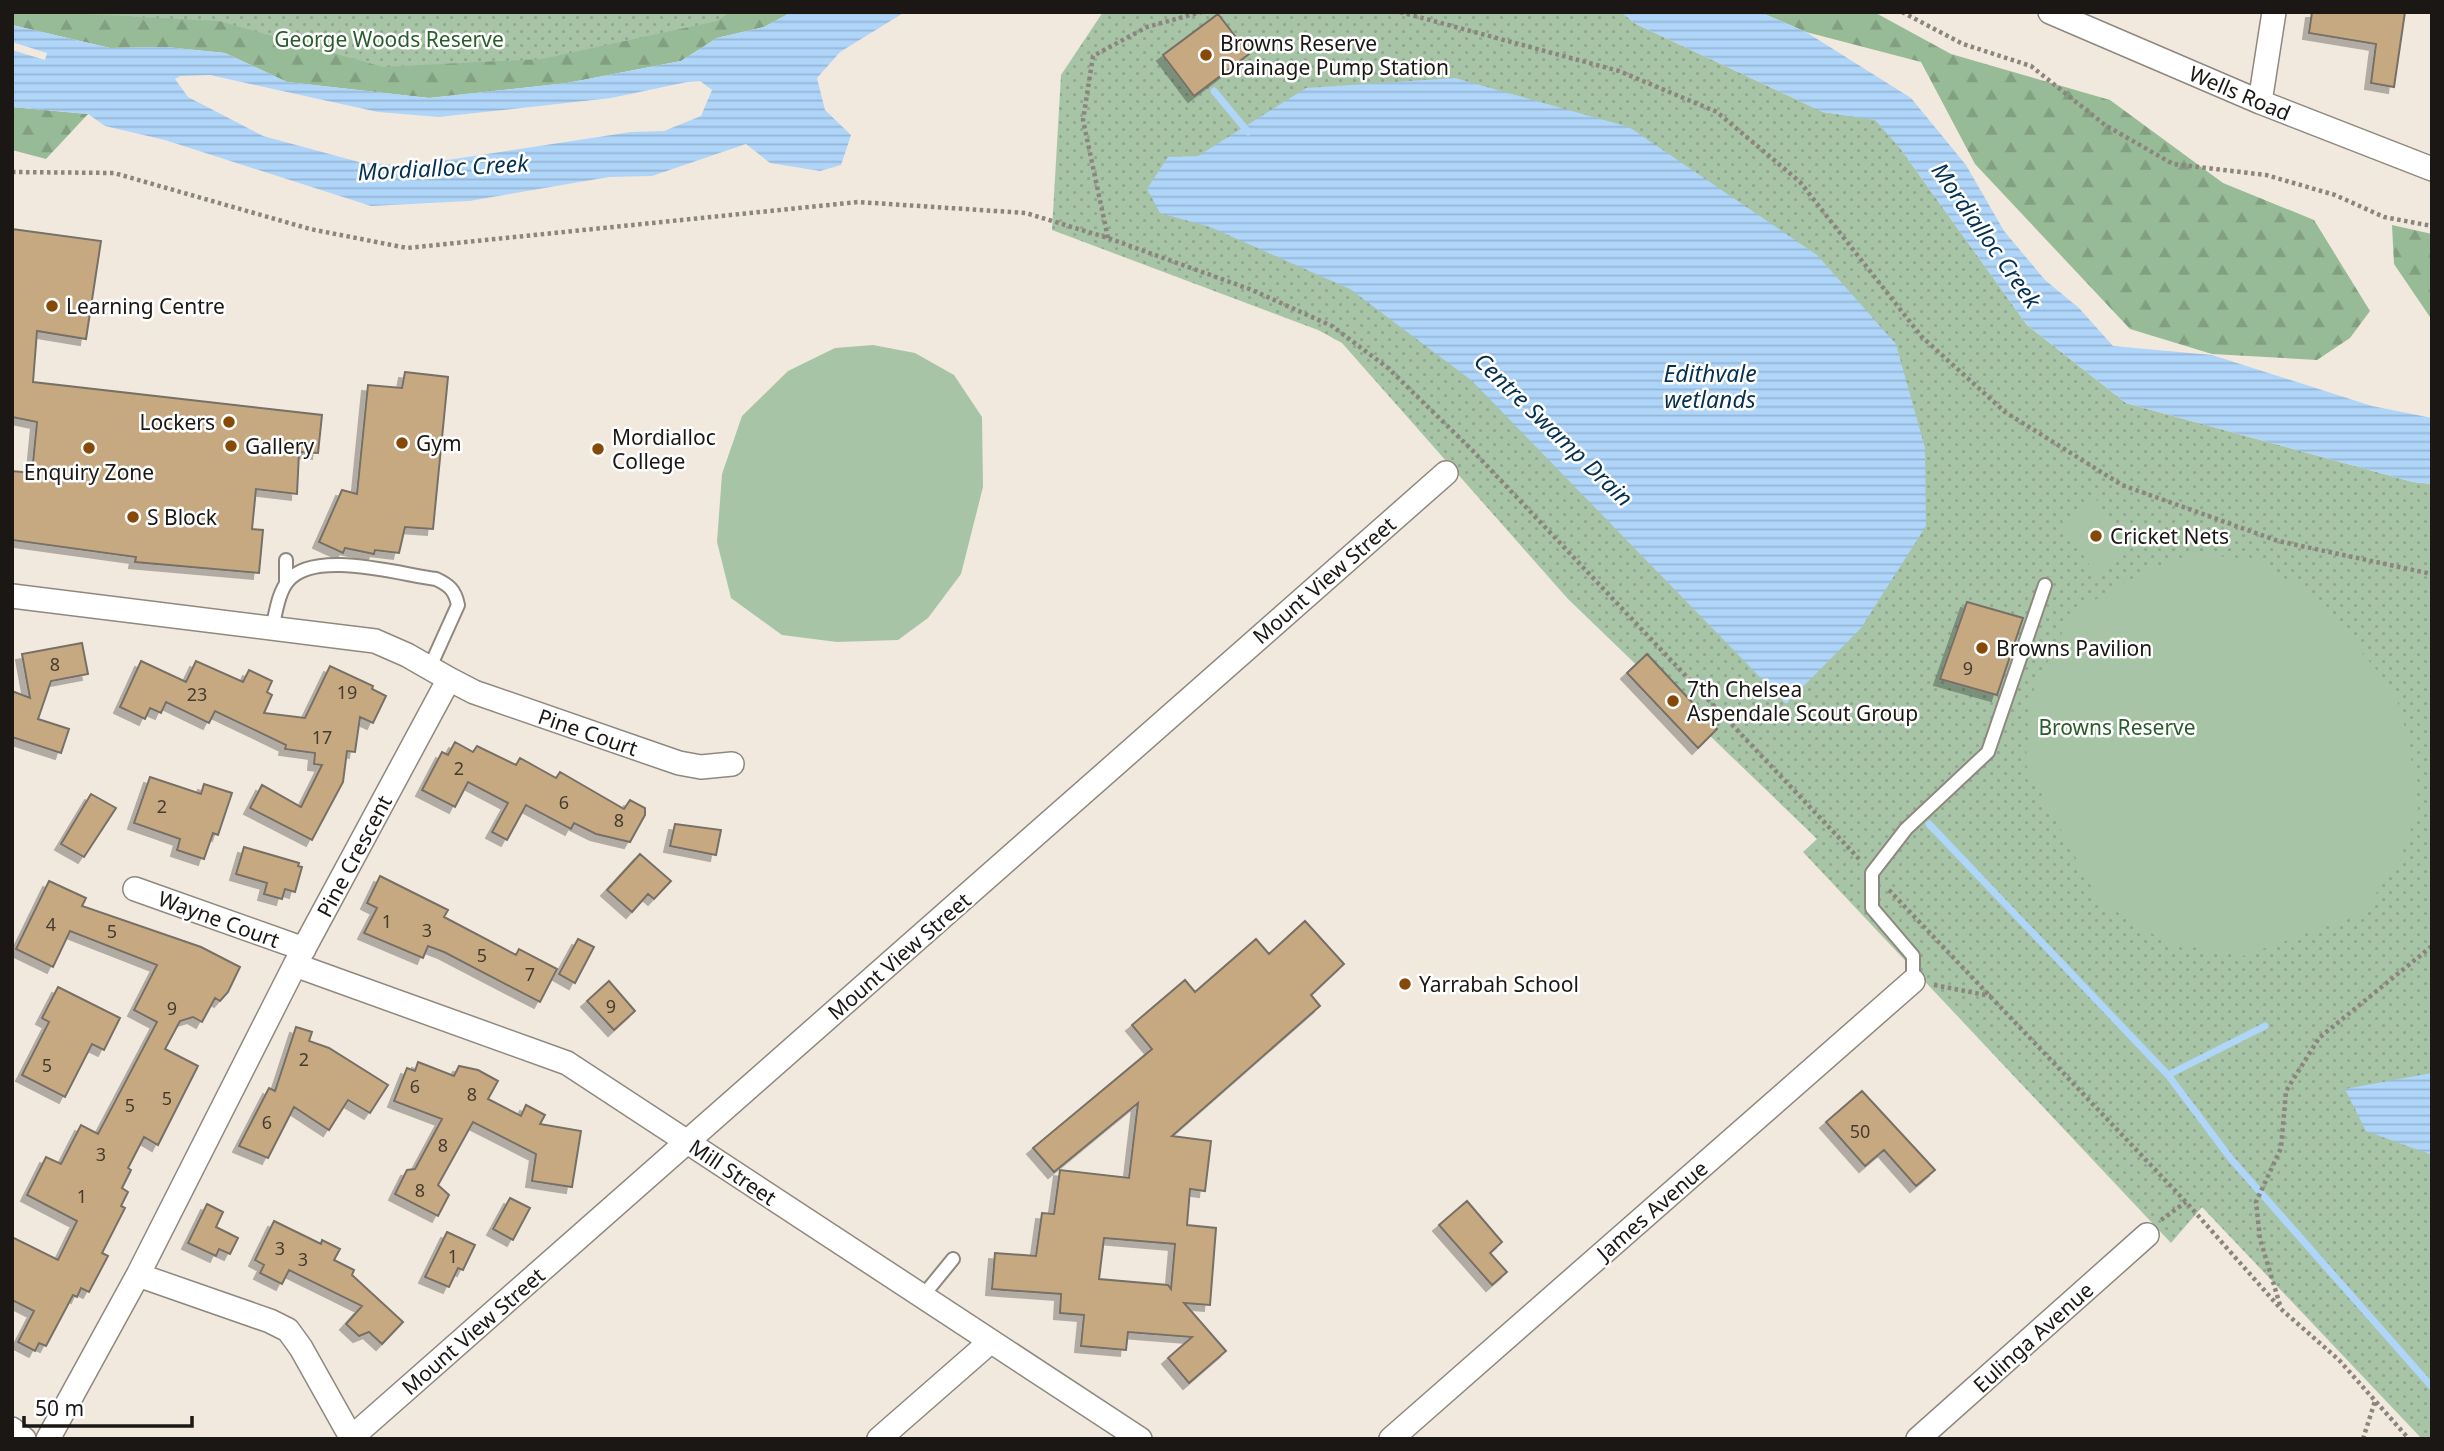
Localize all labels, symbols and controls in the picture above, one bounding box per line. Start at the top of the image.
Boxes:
park label: George Woods Reserve [274,25,504,53]
place label: Browns Reserve Drainage Pump Station [1220,29,1449,81]
marker: Browns Reserve Drainage Pump Station [1198,47,1214,63]
street label: Wells Road [2185,59,2295,127]
water label: Mordialloc Creek [357,146,531,187]
water label: Mordialloc Creek [1925,156,2050,316]
place label: Learning Centre [66,292,225,320]
marker: Learning Centre [44,298,60,314]
water label: Centre Swamp Drain [1468,345,1640,513]
water label: Edithvale wetlands [1663,357,1757,415]
place label: Lockers [139,408,215,436]
marker: Lockers [221,414,237,430]
place label: Mordialloc College [612,423,716,475]
place label: Gym [416,429,462,457]
place label: Gallery [245,432,314,460]
marker: Gym [394,435,410,451]
marker: Gallery [223,438,239,454]
marker: Enquiry Zone [81,440,97,456]
marker: Mordialloc College [590,441,606,457]
place label: Enquiry Zone [24,458,154,486]
place label: S Block [147,503,218,531]
marker: S Block [125,509,141,525]
street label: Mount View Street [1247,510,1402,650]
place label: Cricket Nets [2110,522,2229,550]
marker: Cricket Nets [2088,528,2104,544]
place label: Browns Pavilion [1996,634,2152,662]
marker: Browns Pavilion [1974,640,1990,656]
house number: 8 [50,652,60,676]
house number: 9 [1963,656,1973,680]
place label: 7th Chelsea Aspendale Scout Group [1687,675,1918,727]
house number: 19 [337,680,357,704]
house number: 23 [187,682,207,706]
marker: 7th Chelsea Aspendale Scout Group [1665,693,1681,709]
street label: Pine Court [534,702,642,762]
park label: Browns Reserve [2038,713,2196,741]
house number: 17 [312,725,332,749]
house number: 2 [454,756,464,780]
street label: Pine Crescent [310,790,398,922]
house number: 6 [559,790,569,814]
house number: 2 [157,794,167,818]
house number: 8 [614,808,624,832]
street label: Wayne Court [154,884,284,954]
street label: Mount View Street [822,886,977,1026]
house number: 1 [382,909,392,933]
house number: 4 [46,912,56,936]
house number: 3 [422,918,432,942]
house number: 5 [107,919,117,943]
house number: 5 [477,943,487,967]
house number: 7 [525,962,535,986]
place label: Yarrabah School [1419,970,1579,998]
marker: Yarrabah School [1397,976,1413,992]
house number: 9 [606,994,616,1018]
house number: 9 [167,996,177,1020]
house number: 2 [299,1047,309,1071]
house number: 5 [42,1053,52,1077]
house number: 6 [410,1074,420,1098]
house number: 8 [467,1082,477,1106]
house number: 5 [162,1086,172,1110]
house number: 5 [125,1093,135,1117]
house number: 6 [262,1110,272,1134]
house number: 50 [1850,1119,1870,1143]
house number: 8 [438,1133,448,1157]
street label: Mill Street [684,1133,782,1212]
house number: 3 [96,1142,106,1166]
street label: James Avenue [1589,1154,1713,1267]
house number: 8 [415,1178,425,1202]
house number: 1 [77,1184,87,1208]
house number: 3 [275,1236,285,1260]
house number: 1 [448,1244,458,1268]
house number: 3 [298,1247,308,1271]
street label: Mount View Street [396,1261,551,1401]
street label: Eulinga Avenue [1967,1276,2099,1398]
scale bar [24,1384,192,1428]
text: 50 m [35,1394,84,1422]

